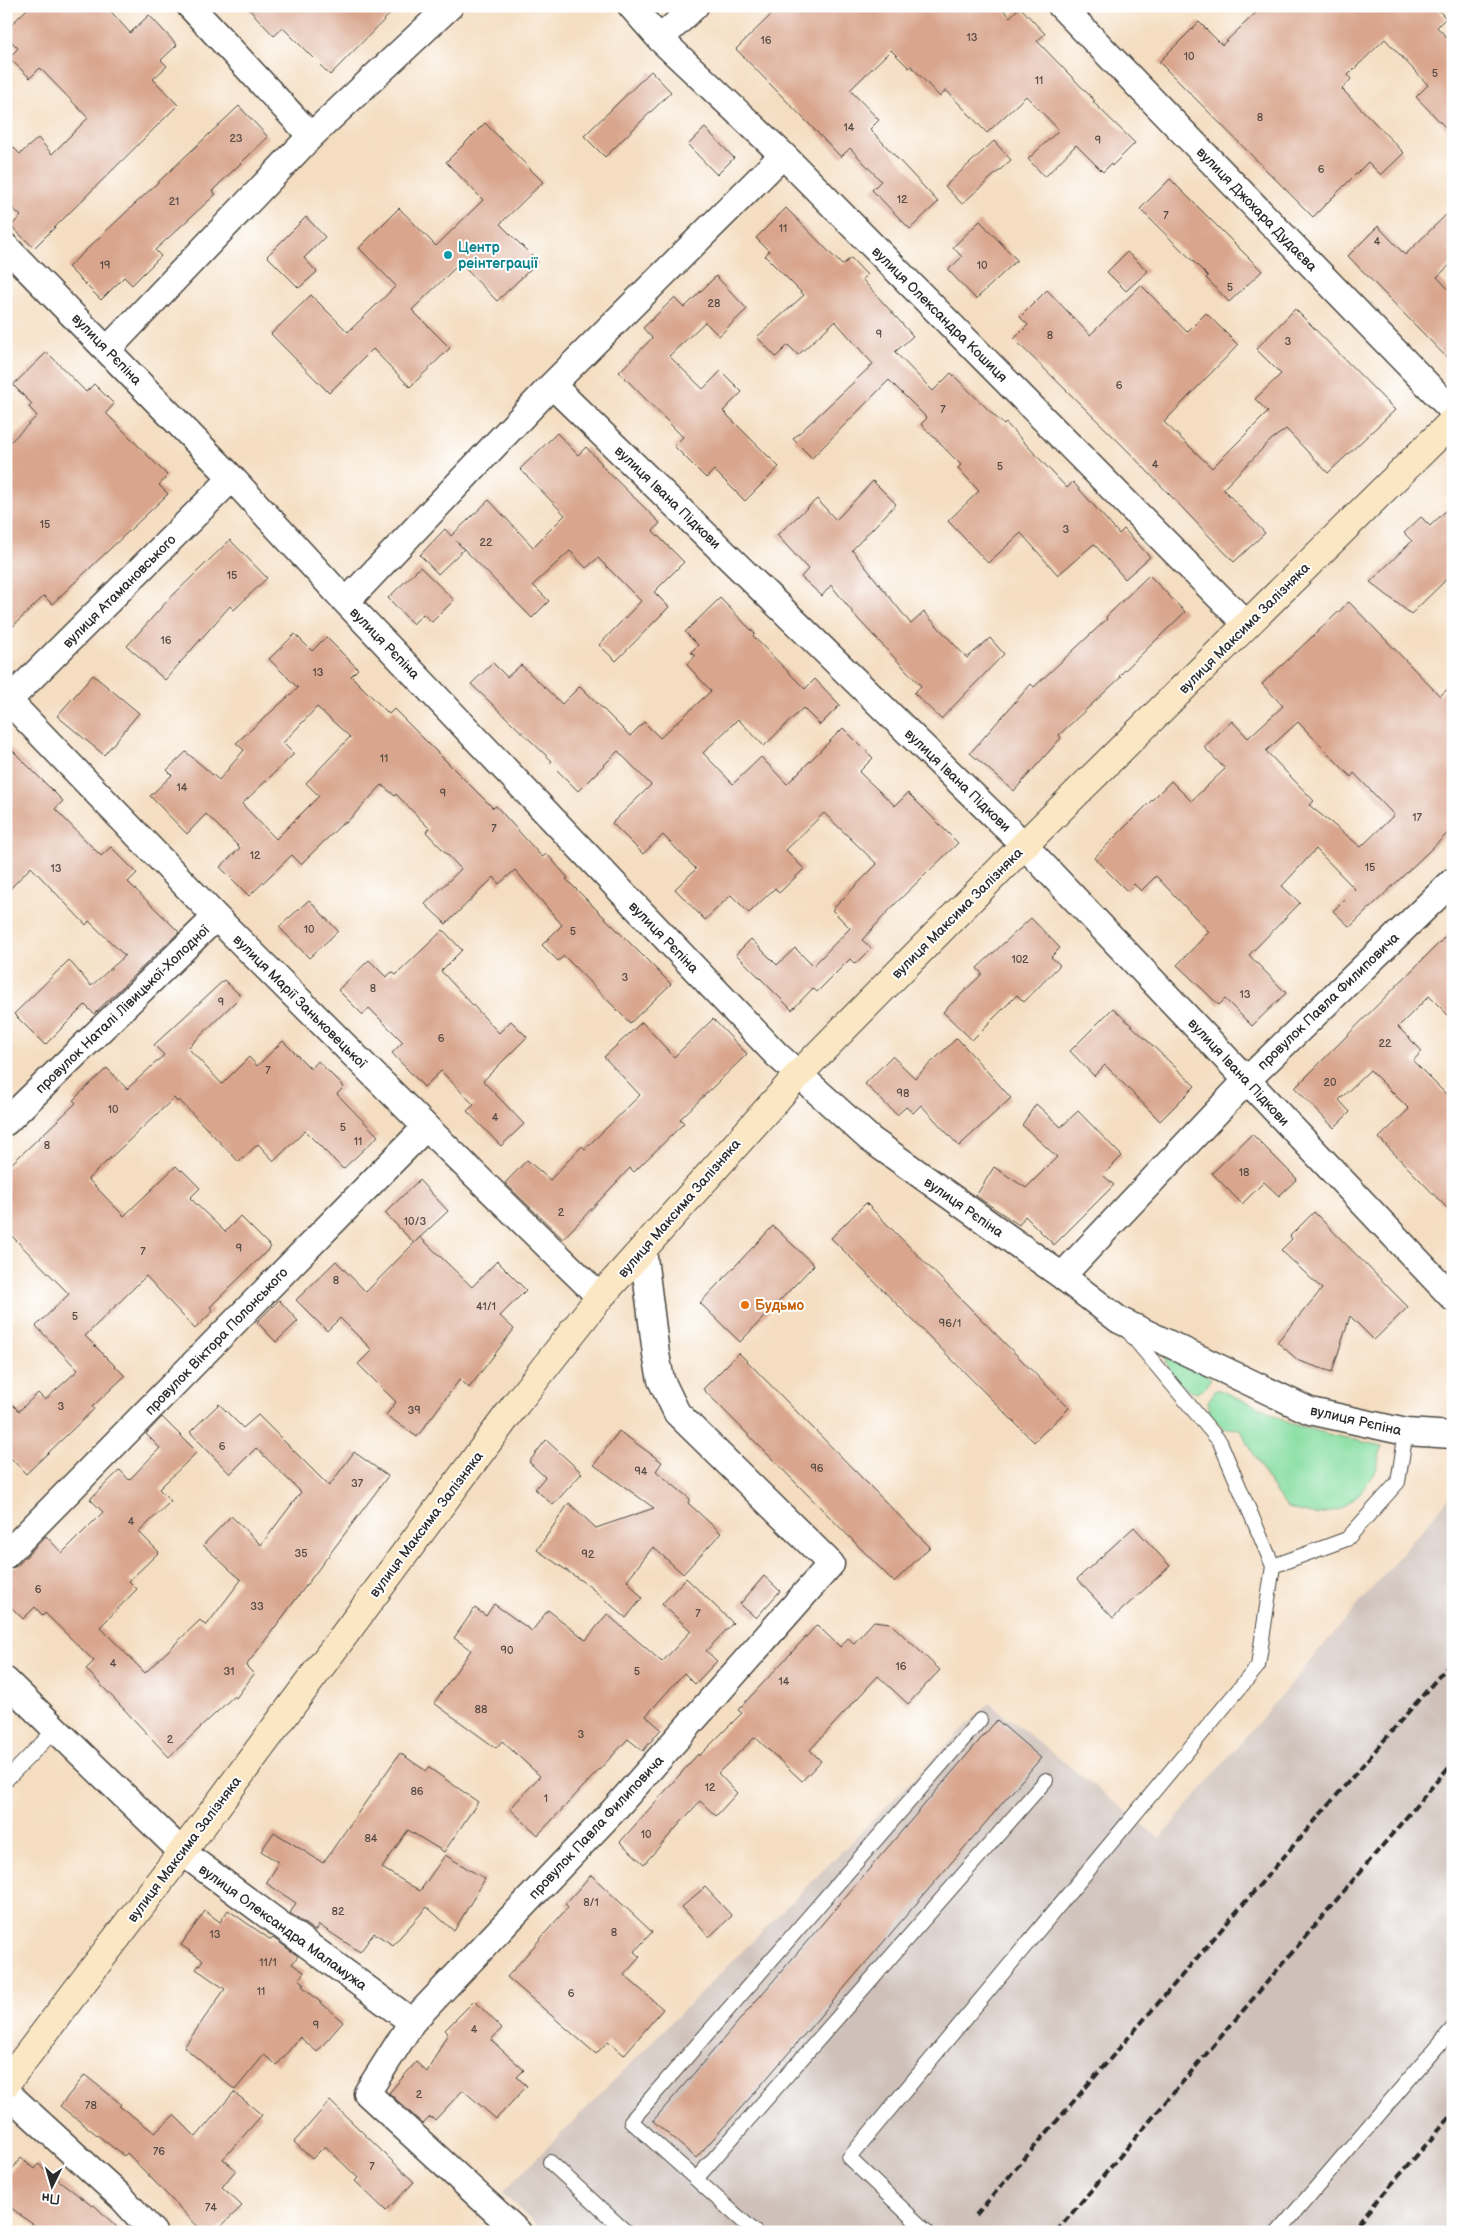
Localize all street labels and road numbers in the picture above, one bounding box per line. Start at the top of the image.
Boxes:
street label: вулиця Джохара Дудаєва [1193,144,1321,276]
street label: вулиця Олександра Кошиця [868,243,1011,386]
street label: вулиця Рєпіна [68,310,146,389]
street label: вулиця Івана Підкови [611,442,724,552]
street label: вулиця Атамановського [59,531,180,652]
street label: вулиця Максима Залізняка [1175,559,1314,697]
street label: вулиця Рєпіна [346,604,424,683]
street label: вулиця Івана Підкови [901,725,1014,835]
street label: вулиця Максима Залізняка [888,844,1027,982]
street label: вулиця Рєпіна [625,898,703,977]
street label: провулок Наталі Лівицької-Холодної [32,921,213,1097]
street label: провулок Павла Филиповича [1254,929,1403,1074]
street label: вулиця Марії Заньковецької [229,931,370,1072]
street label: вулиця Івана Підкови [1184,1015,1293,1130]
street label: вулиця Максима Залізняка [614,1135,745,1281]
street label: вулиця Рєпіна [921,1174,1007,1242]
street label: провулок Віктора Полонського [141,1264,291,1419]
street label: вулиця Рєпіна [1309,1402,1404,1439]
street label: вулиця Максима Залізняка [366,1447,487,1601]
street label: провулок Павла Филиповича [525,1751,668,1903]
street label: вулиця Максима Залізняка [124,1772,245,1926]
street label: вулиця Олександра Маламужа [195,1861,371,1995]

